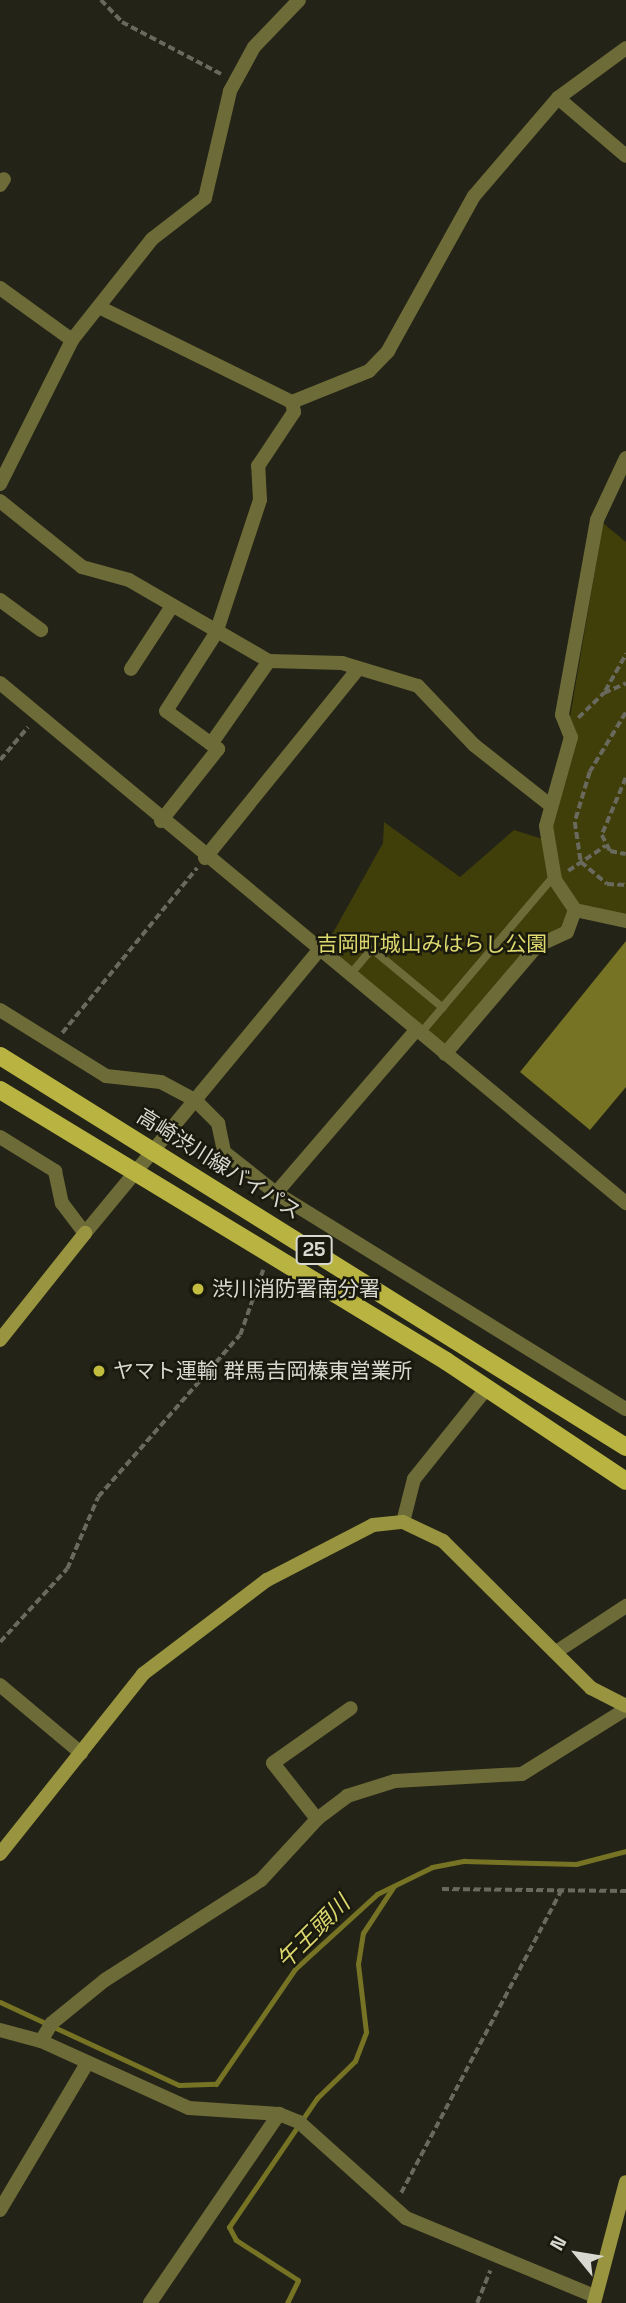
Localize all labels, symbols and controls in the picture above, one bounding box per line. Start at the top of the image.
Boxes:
park label: 吉岡町城山みはらし公園 [317,931,547,957]
street label: 高崎渋川線バイパス [132,1103,306,1225]
road number: 25 [295,1234,333,1266]
place label: 渋川消防署南分署 [212,1276,380,1302]
marker: 渋川消防署南分署 [190,1281,206,1297]
place label: ヤマト運輸 群馬吉岡榛東営業所 [113,1358,412,1384]
marker: ヤマト運輸 群馬吉岡榛東営業所 [91,1363,107,1379]
water label: 午王頭川 [271,1890,355,1974]
north arrow [542,2219,612,2289]
text: N [544,2231,572,2255]

